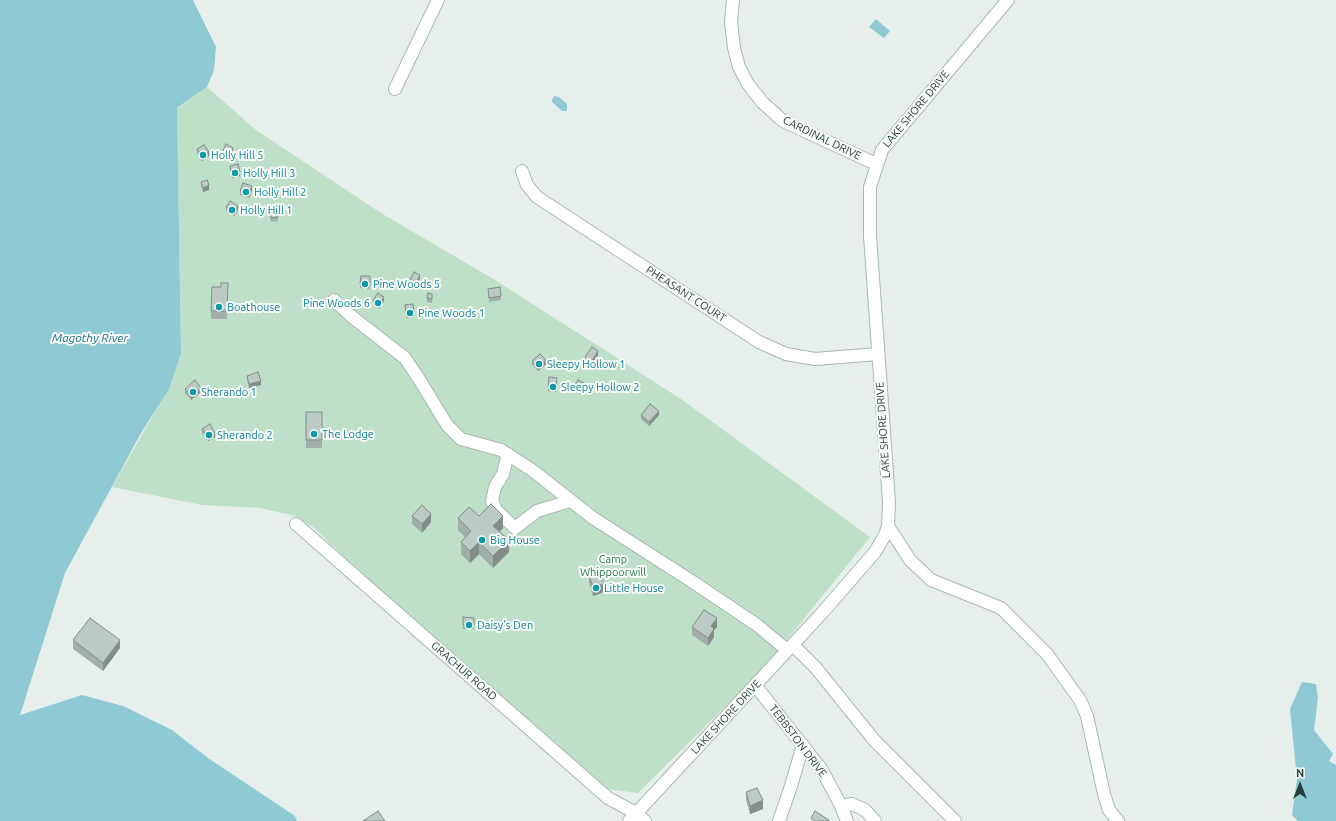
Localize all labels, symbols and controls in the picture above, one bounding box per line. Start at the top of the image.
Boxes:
street label: LAKE SHORE DRIVE [880,68,952,150]
street label: CARDINAL DRIVE [781,113,863,163]
place label: Holly Hill 5 [211,148,264,162]
marker: Holly Hill 5 [198,150,208,160]
place label: Holly Hill 3 [243,166,296,180]
marker: Holly Hill 3 [230,168,240,178]
place label: Holly Hill 2 [254,185,307,199]
marker: Holly Hill 2 [241,187,251,197]
place label: Holly Hill 1 [240,203,293,217]
marker: Holly Hill 1 [227,205,237,215]
street label: PHEASANT COURT [643,263,729,325]
place label: Pine Woods 5 [373,277,440,291]
marker: Pine Woods 5 [360,279,370,289]
place label: Pine Woods 6 [303,296,370,310]
marker: Pine Woods 6 [373,298,383,308]
place label: Boathouse [227,300,280,314]
marker: Boathouse [214,302,224,312]
place label: Pine Woods 1 [418,306,485,320]
marker: Pine Woods 1 [405,308,415,318]
water label: Magothy River [52,331,128,345]
place label: Sleepy Hollow 1 [547,357,626,371]
marker: Sleepy Hollow 1 [534,359,544,369]
place label: Sleepy Hollow 2 [561,380,640,394]
street label: LAKE SHORE DRIVE [873,381,893,479]
marker: Sleepy Hollow 2 [548,382,558,392]
place label: Sherando 1 [201,385,257,399]
marker: Sherando 1 [188,387,198,397]
place label: The Lodge [322,427,374,441]
place label: Sherando 2 [217,428,273,442]
marker: The Lodge [309,429,319,439]
marker: Sherando 2 [204,430,214,440]
place label: Big House [490,533,540,547]
marker: Big House [477,535,487,545]
park label: Camp Whippoorwill [580,552,646,578]
place label: Little House [604,581,664,595]
marker: Little House [591,583,601,593]
place label: Daisy’s Den [477,618,533,632]
marker: Daisy’s Den [464,620,474,630]
street label: GRACHUR ROAD [428,639,500,703]
street label: LAKE SHORE DRIVE [688,677,764,757]
street label: TEBBSTON DRIVE [766,702,830,780]
north arrow [1280,765,1320,805]
text: N [1296,767,1304,779]

